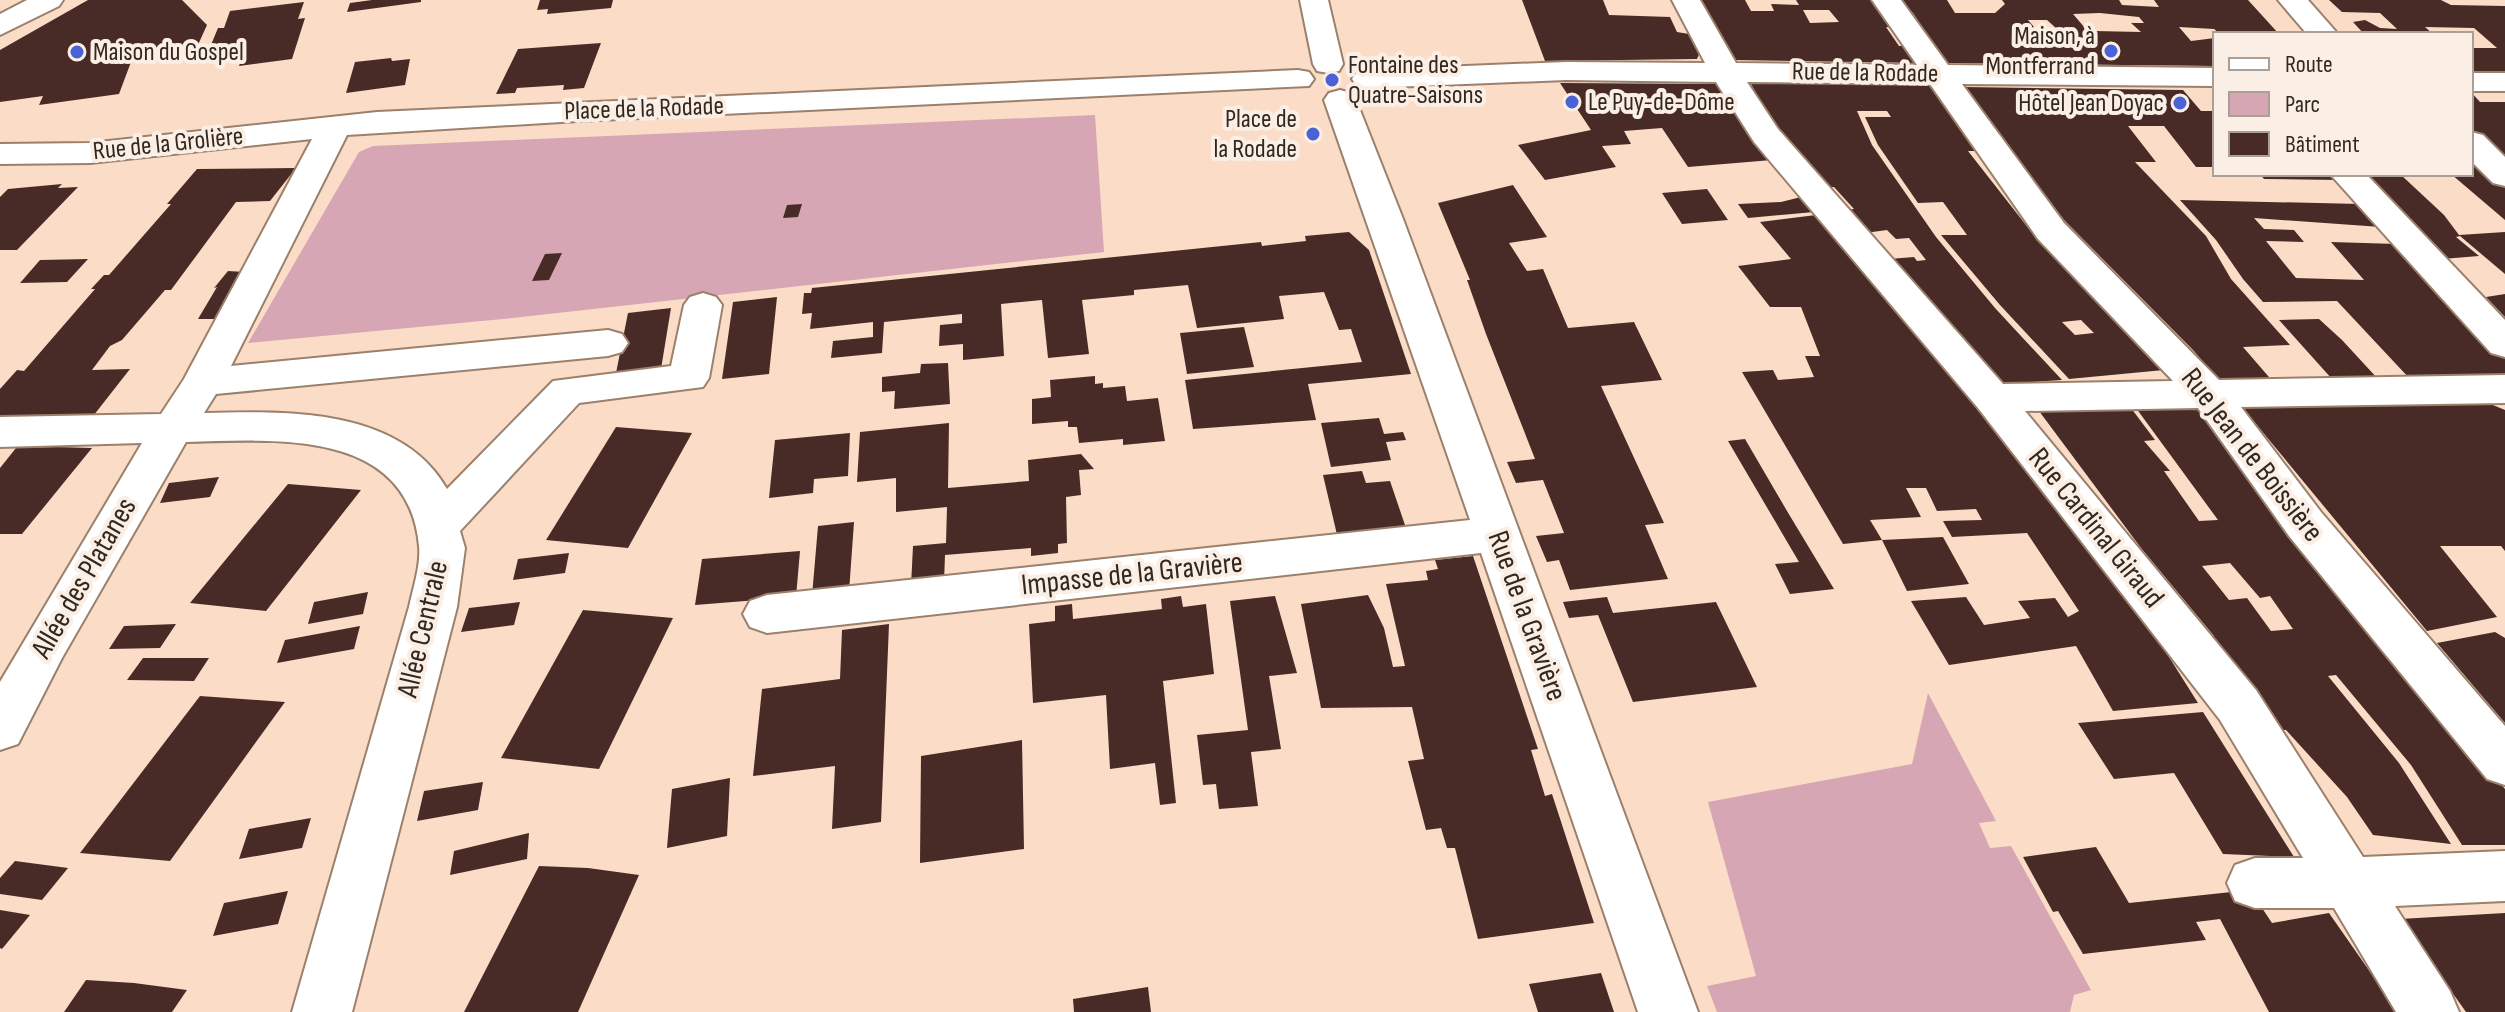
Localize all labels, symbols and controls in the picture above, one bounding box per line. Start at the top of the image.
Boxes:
place label: Maison, à Montferrand [1986,21,2095,82]
legend [2213,32,2473,176]
place label: Maison du Gospel [93,37,244,68]
marker: Maison, à Montferrand [2102,42,2120,60]
marker: Maison du Gospel [68,43,86,61]
place label: Fontaine des Quatre-Saisons [1348,50,1483,111]
text: Route [2285,50,2333,79]
street label: Rue de la Rodade [1791,56,1939,90]
marker: Fontaine des Quatre-Saisons [1323,71,1341,89]
place label: Le Puy-de-Dôme [1588,87,1735,118]
place label: Hôtel Jean Doyac [2018,88,2164,119]
text: Parc [2285,90,2320,119]
street label: Place de la Rodade [564,91,724,127]
marker: Le Puy-de-Dôme [1563,93,1581,111]
marker: Hôtel Jean Doyac [2171,94,2189,112]
place label: Place de la Rodade [1213,104,1297,165]
street label: Rue de la Grolière [91,121,245,167]
marker: Place de la Rodade [1304,125,1322,143]
text: Bâtiment [2285,130,2360,159]
street label: Rue Jean de Boissière [2173,361,2331,549]
street label: Rue Cardinal Giraud [2021,441,2171,615]
street label: Allée des Platanes [23,491,144,666]
street label: Rue de la Gravière [1480,526,1574,706]
street label: Impasse de la Gravière [1019,544,1245,604]
street label: Allée Centrale [390,557,456,702]

